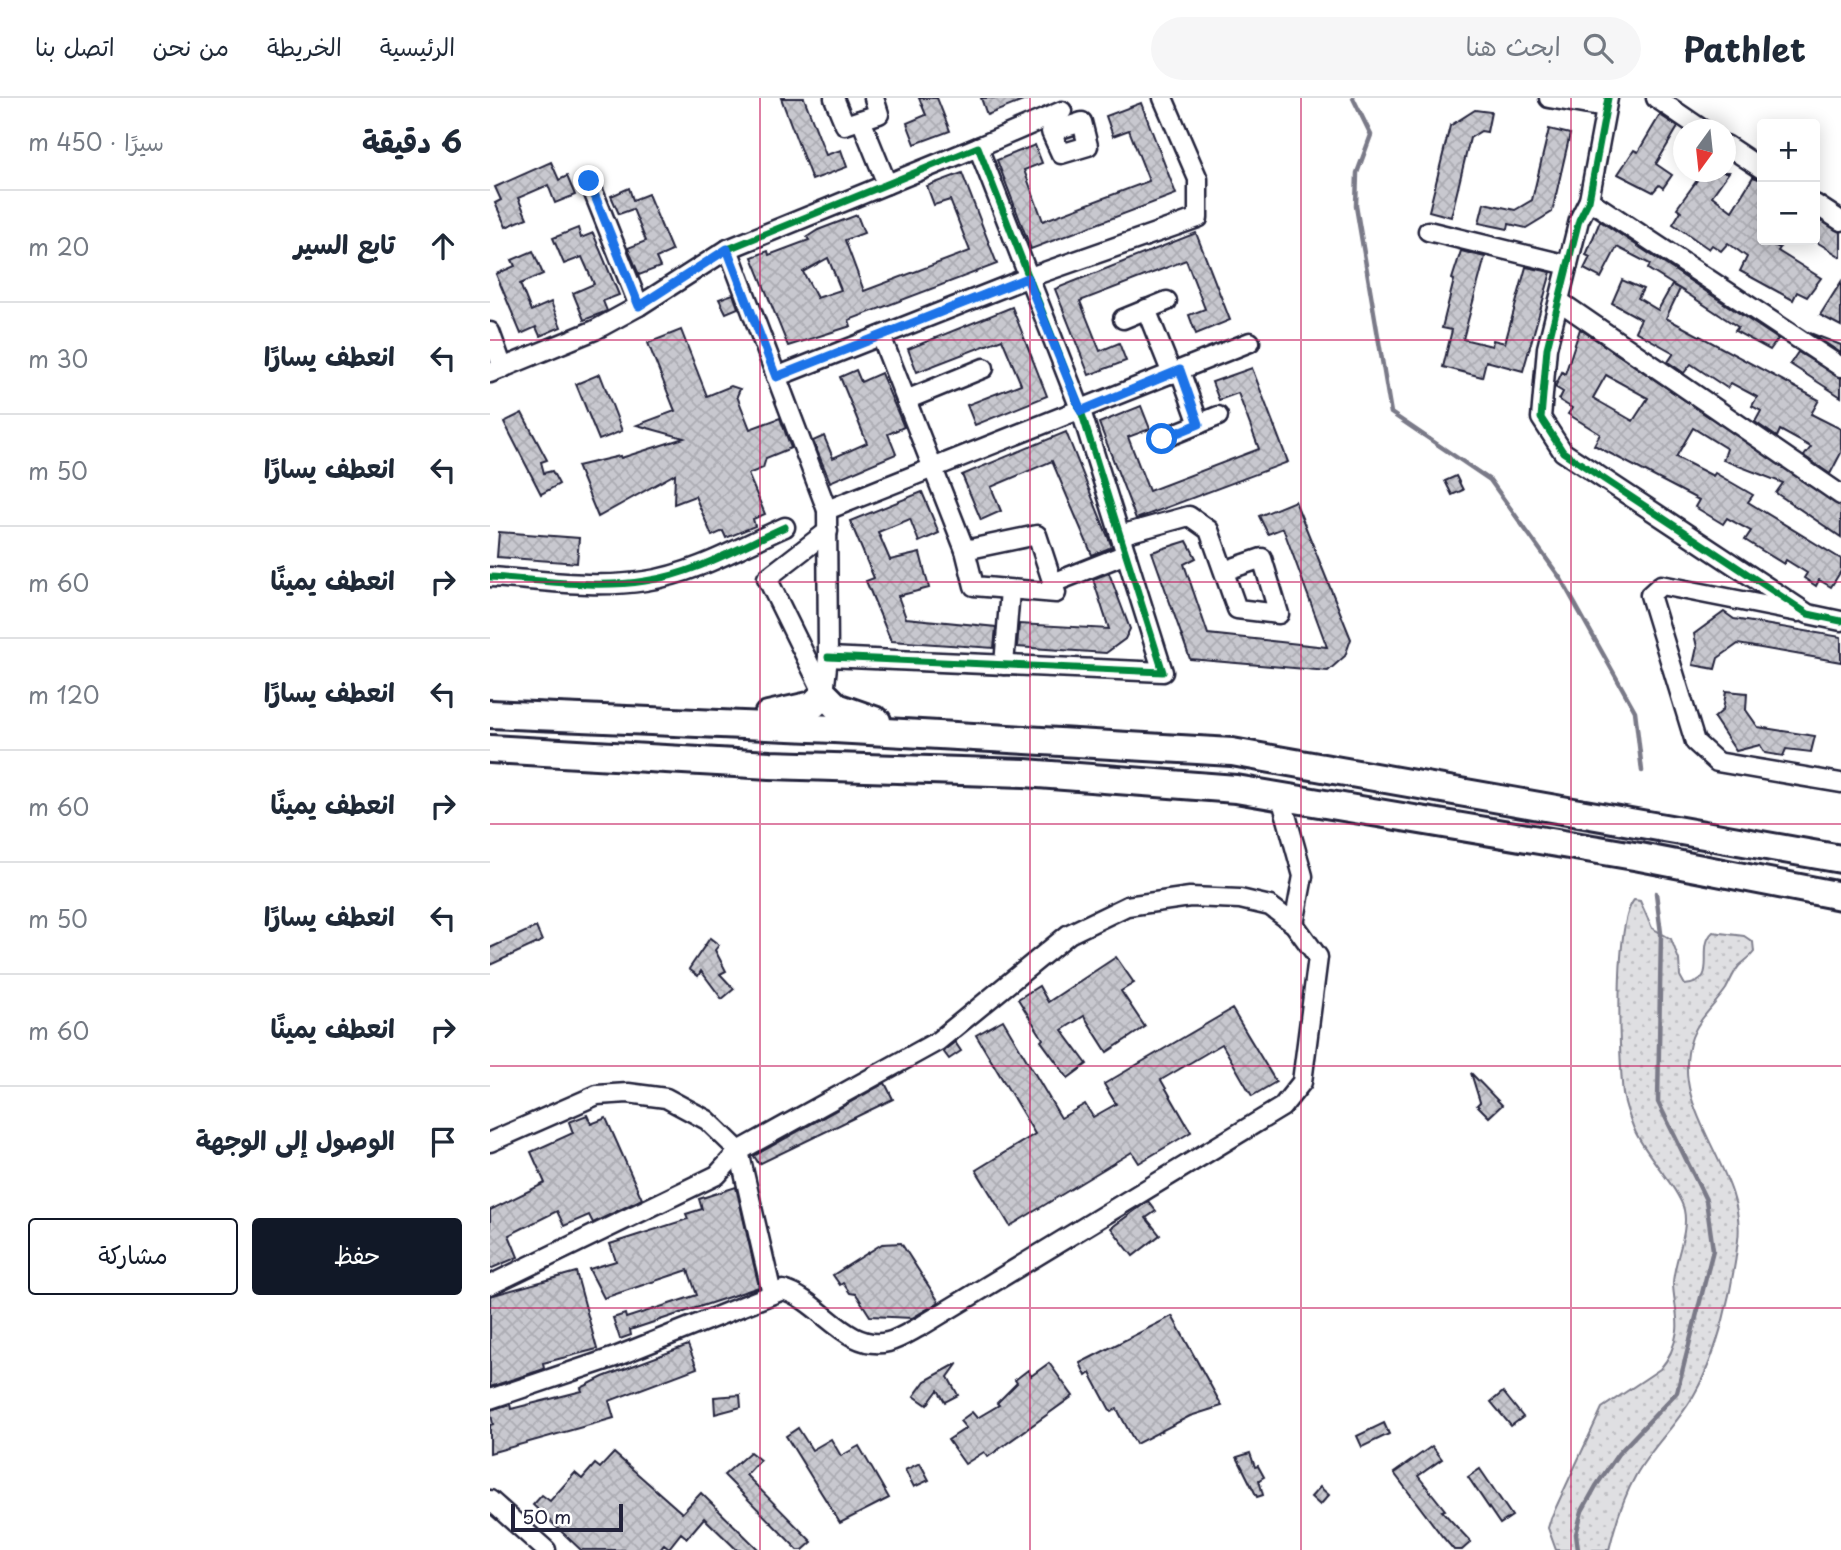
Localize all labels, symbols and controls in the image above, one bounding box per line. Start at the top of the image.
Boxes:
search box [1151,17,1641,80]
text: Pathlet [1683,23,1806,73]
text: ابحث هنا [1466,26,1561,65]
text: اتصل بنا [35,28,115,64]
text: من نحن [153,28,229,64]
text: الخريطة [267,28,342,64]
text: الرئيسية [380,28,455,64]
icon: search [1579,29,1617,67]
text: 6 دقيقة [362,118,462,163]
north arrow [1673,119,1736,182]
map controls [1757,119,1820,245]
button: + [1757,119,1820,182]
text: سيرًا · 450 m [28,124,164,159]
route end [573,165,604,196]
button: − [1757,182,1820,245]
text: تابع السير [294,224,395,263]
icon: ahead [424,227,462,265]
text: 20 m [28,229,89,264]
text: انعطف يسارًا [264,336,395,375]
icon: left [424,339,462,377]
text: 30 m [28,341,88,376]
route start [1146,423,1177,454]
text: انعطف يسارًا [264,448,395,487]
icon: left [424,451,462,489]
text: 50 m [28,453,88,488]
text: انعطف يمينًا [271,560,395,599]
icon: right [424,563,462,601]
text: 60 m [28,565,89,600]
text: انعطف يسارًا [264,672,395,711]
icon: left [424,675,462,713]
text: 120 m [28,677,100,712]
text: انعطف يمينًا [271,784,395,823]
icon: right [424,787,462,825]
text: 60 m [28,789,89,824]
text: انعطف يسارًا [264,896,395,935]
icon: left [424,899,462,937]
text: 50 m [28,901,88,936]
text: انعطف يمينًا [271,1008,395,1047]
icon: right [424,1011,462,1049]
text: 60 m [28,1013,89,1048]
text: الوصول إلى الوجهة [196,1120,395,1159]
icon: arrive [424,1123,462,1161]
button: مشاركة [28,1218,238,1295]
button: حفظ [252,1218,462,1295]
scale bar [511,1501,623,1533]
text: 50 m [522,1502,571,1530]

